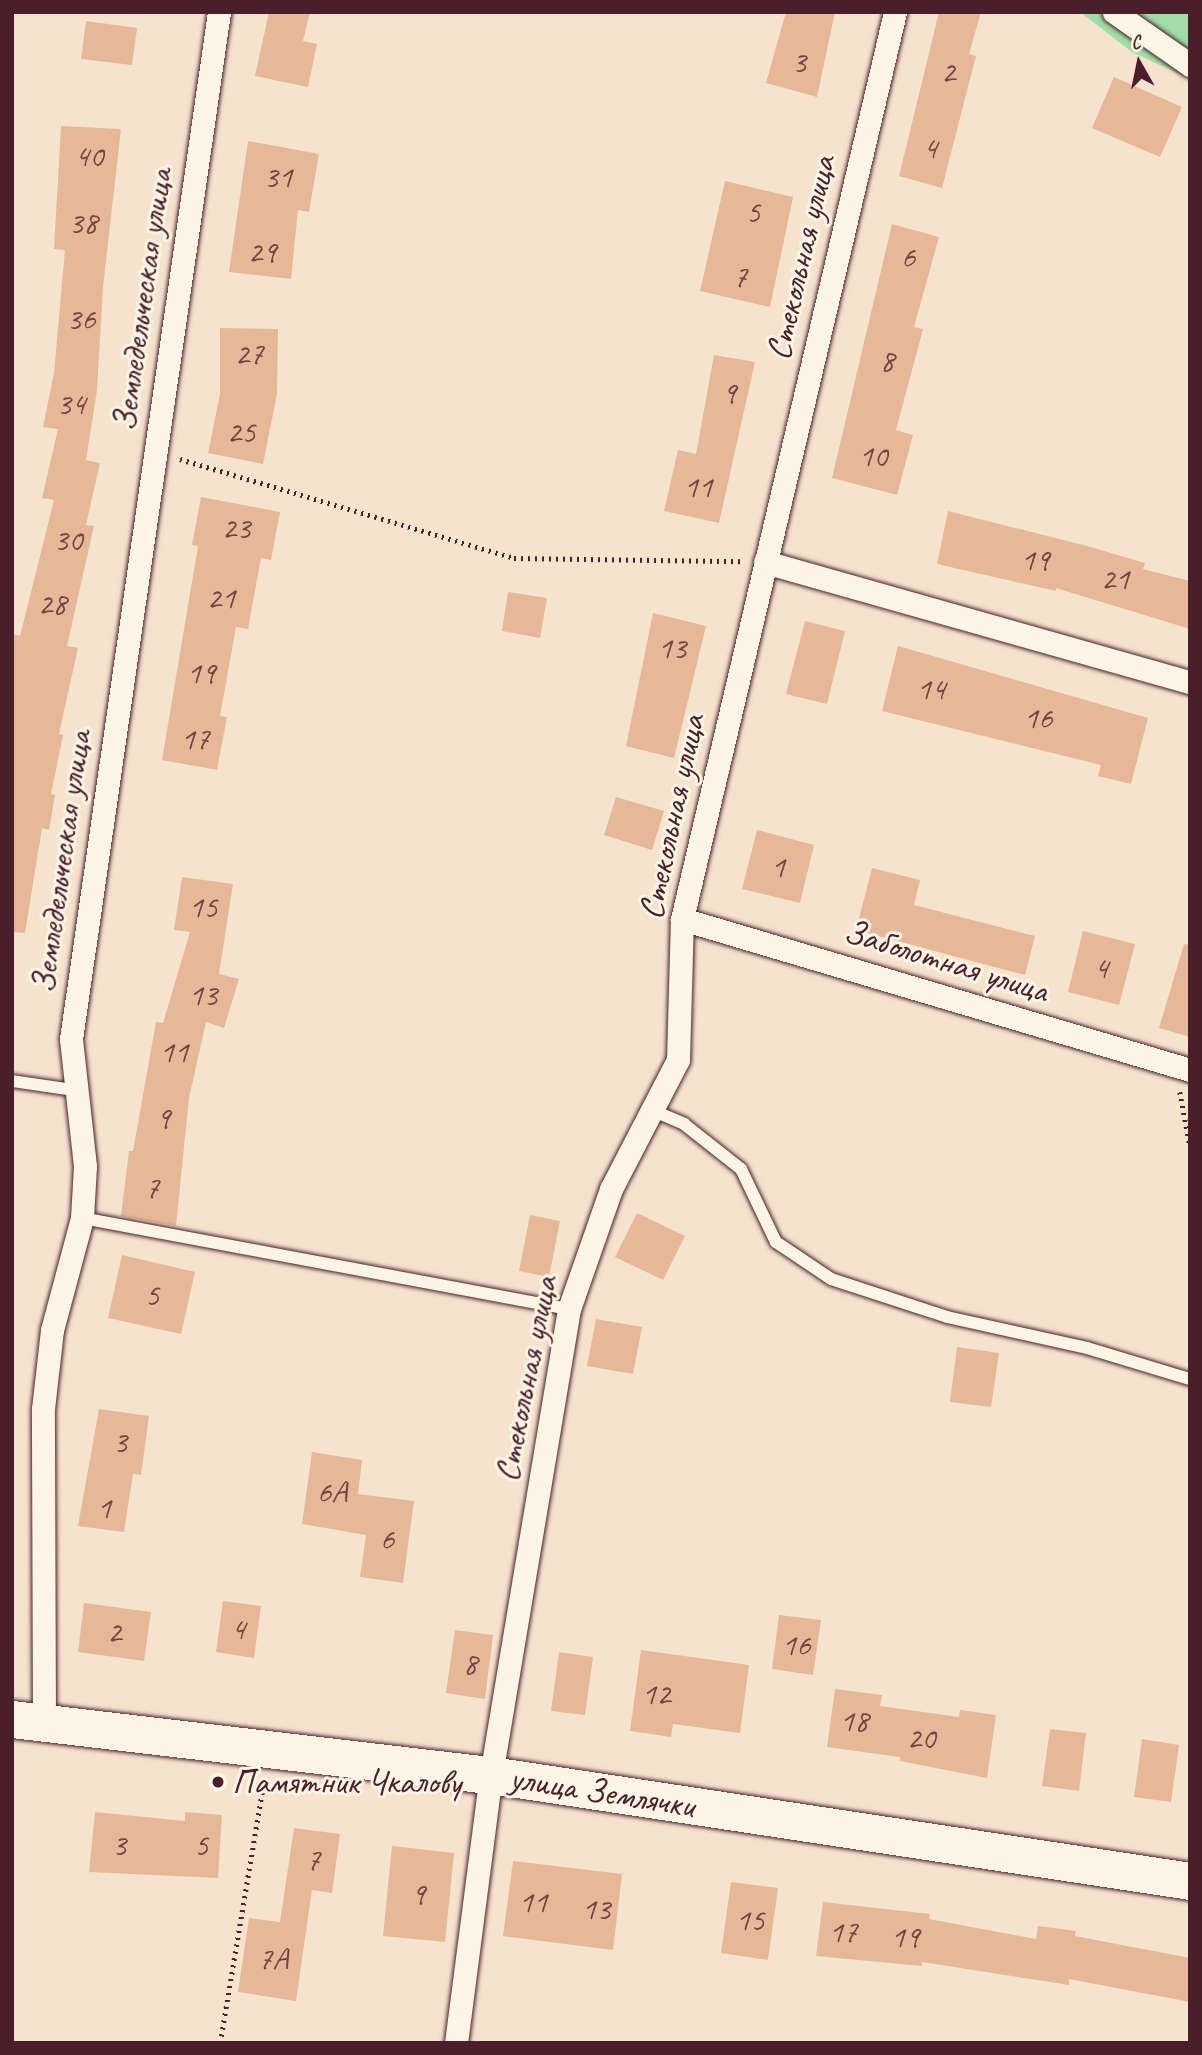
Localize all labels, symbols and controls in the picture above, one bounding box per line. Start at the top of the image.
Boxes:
north arrow [1104,28,1174,98]
text: С [1129,30,1142,55]
house number: 3 [792,43,806,81]
house number: 2 [941,53,955,91]
house number: 4 [923,129,937,167]
house number: 40 [75,137,103,175]
street label: Стекольная улица [757,151,845,365]
house number: 31 [264,158,292,196]
street label: Земледельческая улица [103,166,181,434]
house number: 5 [746,193,760,231]
house number: 38 [69,204,97,242]
house number: 29 [248,233,276,271]
house number: 6 [901,238,915,276]
house number: 7 [733,258,747,296]
house number: 36 [67,300,95,338]
house number: 27 [235,335,263,373]
house number: 8 [880,342,894,380]
house number: 9 [722,374,736,412]
house number: 34 [57,385,85,423]
house number: 25 [227,413,255,451]
house number: 10 [859,437,887,475]
house number: 11 [684,468,712,506]
house number: 23 [222,509,250,547]
house number: 30 [54,521,82,559]
house number: 19 [1021,541,1049,579]
house number: 21 [1101,560,1129,598]
house number: 21 [207,579,235,617]
house number: 28 [38,585,66,623]
house number: 13 [658,629,686,667]
house number: 19 [187,654,215,692]
house number: 14 [917,670,945,708]
house number: 16 [1024,699,1052,737]
street label: Стекольная улица [630,710,714,924]
house number: 17 [181,720,209,758]
street label: Земледельческая улица [22,728,100,996]
house number: 1 [771,848,785,886]
house number: 15 [189,888,217,926]
street label: Заболотная улица [837,909,1055,1013]
house number: 4 [1094,949,1108,987]
house number: 13 [189,976,217,1014]
house number: 11 [160,1033,188,1071]
house number: 9 [156,1099,170,1137]
house number: 7 [145,1169,159,1207]
street label: Стекольная улица [485,1272,567,1486]
house number: 5 [145,1276,159,1314]
house number: 3 [113,1423,127,1461]
house number: 6А [317,1473,347,1511]
house number: 1 [97,1489,111,1527]
house number: 6 [380,1520,394,1558]
house number: 4 [231,1610,245,1648]
house number: 2 [107,1613,121,1651]
house number: 16 [782,1626,810,1664]
house number: 8 [463,1645,477,1683]
house number: 12 [642,1675,670,1713]
house number: 18 [840,1702,868,1740]
house number: 20 [907,1719,935,1757]
street label: улица Землячки [509,1757,695,1827]
place label: Памятник Чкалову [232,1761,460,1803]
marker: Памятник Чкалову [210,1774,226,1790]
house number: 3 [112,1826,126,1864]
house number: 5 [194,1826,208,1864]
house number: 7 [306,1841,320,1879]
house number: 9 [411,1875,425,1913]
house number: 11 [519,1883,547,1921]
house number: 13 [582,1890,610,1928]
house number: 15 [736,1901,764,1939]
house number: 17 [829,1913,857,1951]
house number: 19 [891,1918,919,1956]
house number: 7А [258,1940,288,1978]

